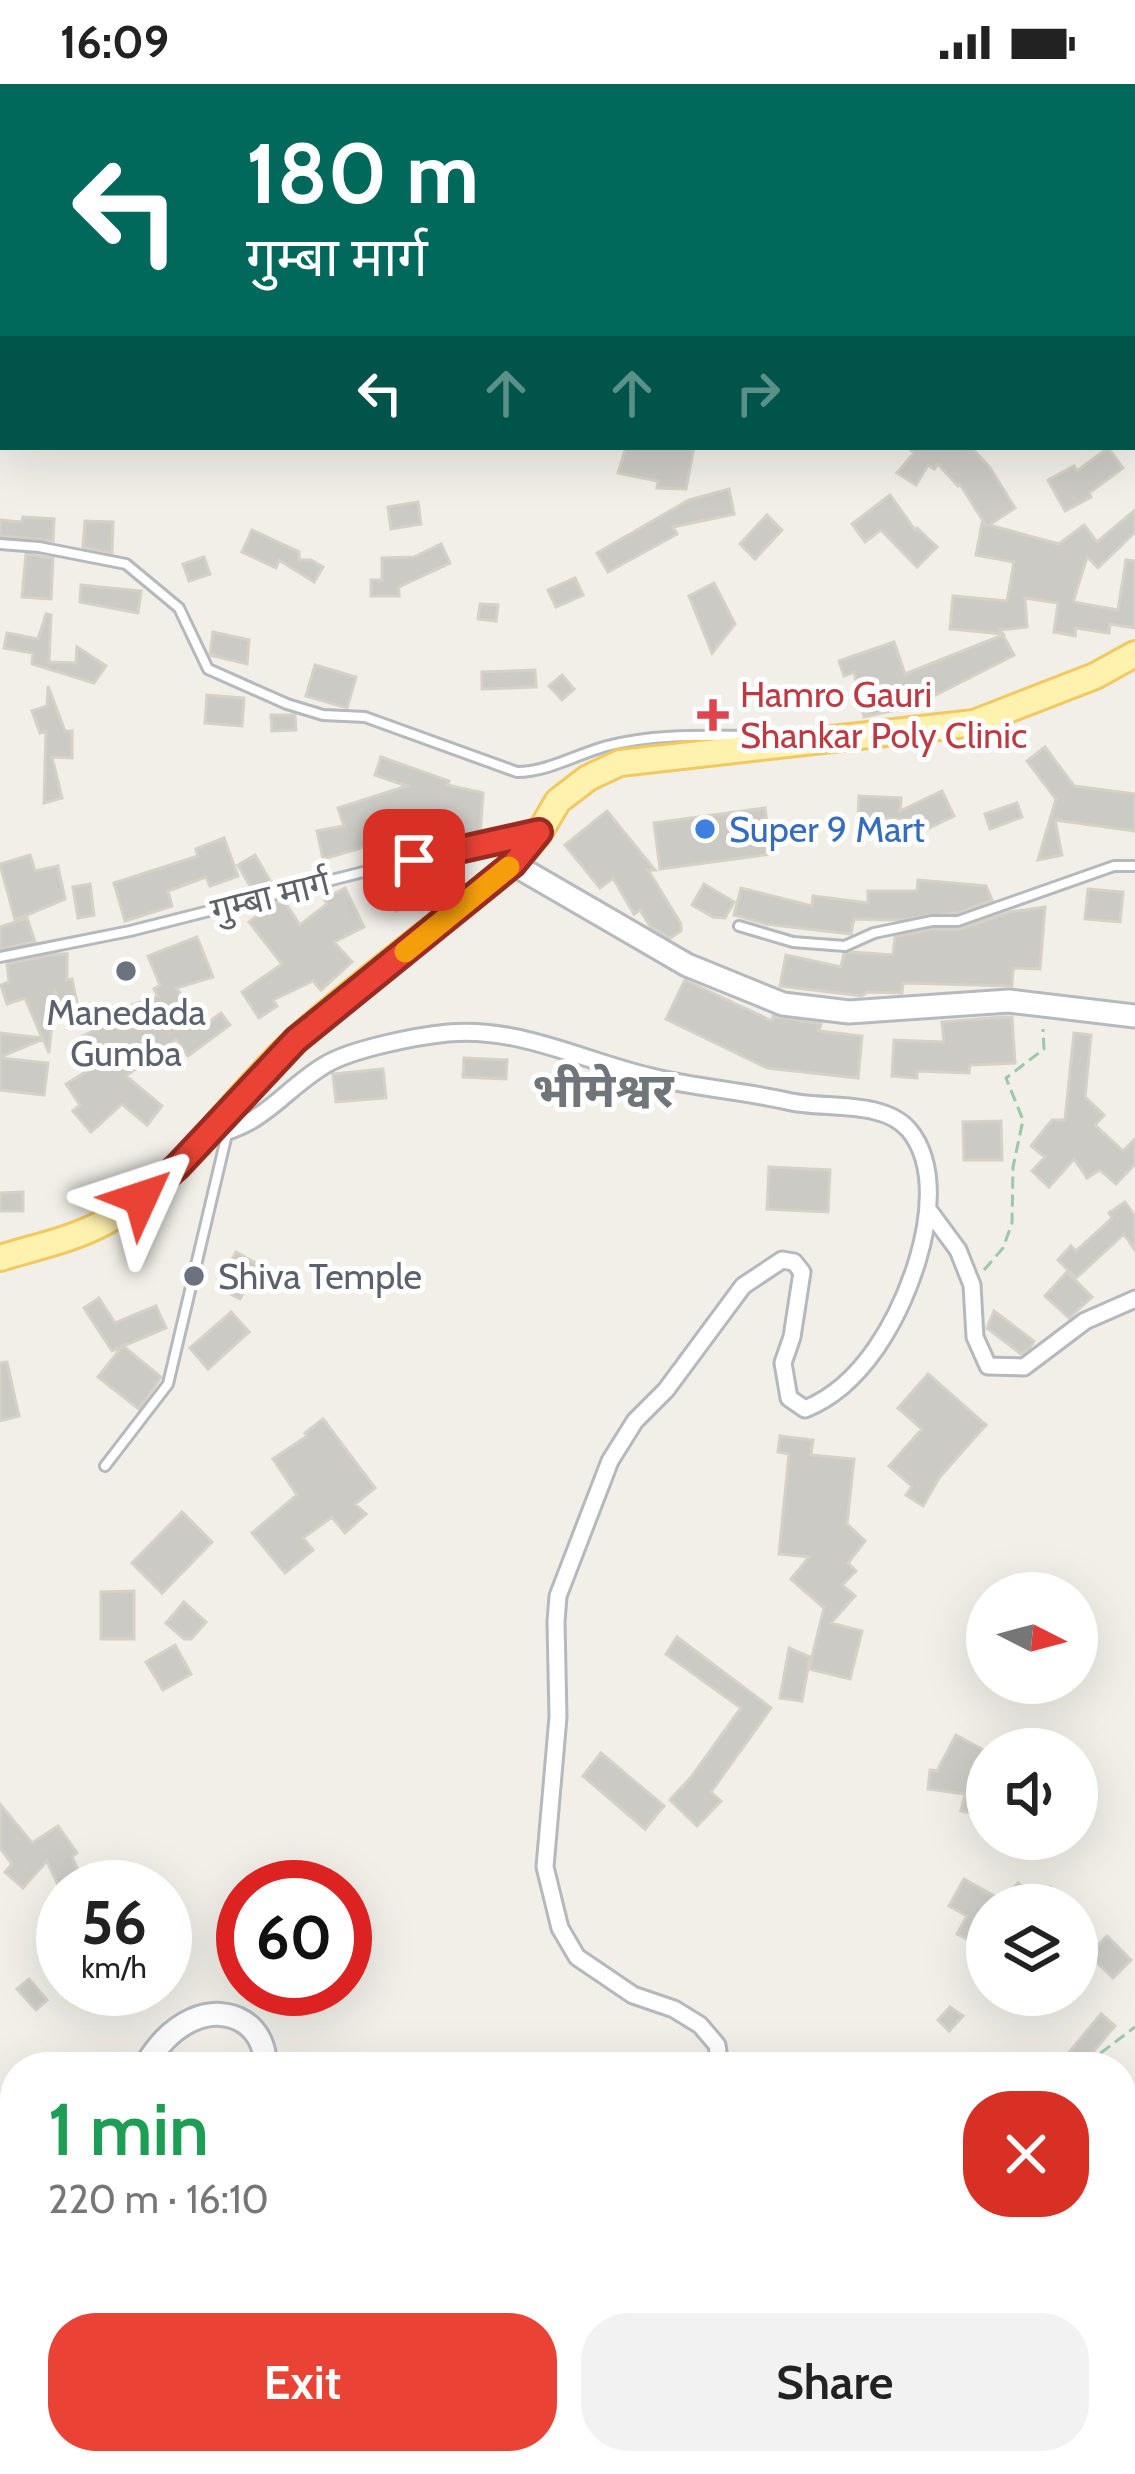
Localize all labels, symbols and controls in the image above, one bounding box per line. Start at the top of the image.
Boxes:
text: 16:09 [60,15,169,69]
text: 180 m [246,122,479,224]
icon: left [48,132,204,288]
text: गुम्बा मार्ग [246,224,428,290]
icon: left [347,360,413,426]
icon: ahead [473,360,539,426]
icon: ahead [599,360,665,426]
icon: right [725,360,791,426]
place label: Hamro Gauri Shankar Poly Clinic [740,672,1027,757]
marker: Hamro Gauri Shankar Poly Clinic [697,699,729,731]
place label: Super 9 Mart [729,807,925,851]
pin [363,809,465,911]
marker: Super 9 Mart [692,816,718,842]
icon: arrive [381,827,447,893]
street label: गुम्बा मार्ग [206,860,335,933]
marker: Manedada Gumba [113,958,139,984]
place label: Manedada Gumba [46,990,206,1075]
district label: भीमेश्वर [532,1061,674,1119]
position arrow [78,1135,204,1261]
place label: Shiva Temple [218,1254,422,1298]
marker: Shiva Temple [181,1263,207,1289]
north arrow [966,1572,1098,1704]
map controls [966,1572,1098,2016]
button: sound [966,1728,1098,1860]
speed limit sign: 60 [216,1860,372,2016]
button: layers [966,1884,1098,2016]
text: 56 [81,1886,147,1959]
text: km/h [81,1949,147,1986]
text: 1 min [48,2086,209,2173]
button: close [963,2091,1089,2217]
text: 220 m · 16:10 [48,2175,269,2223]
button: Exit [48,2313,557,2451]
button: Share [581,2313,1089,2451]

